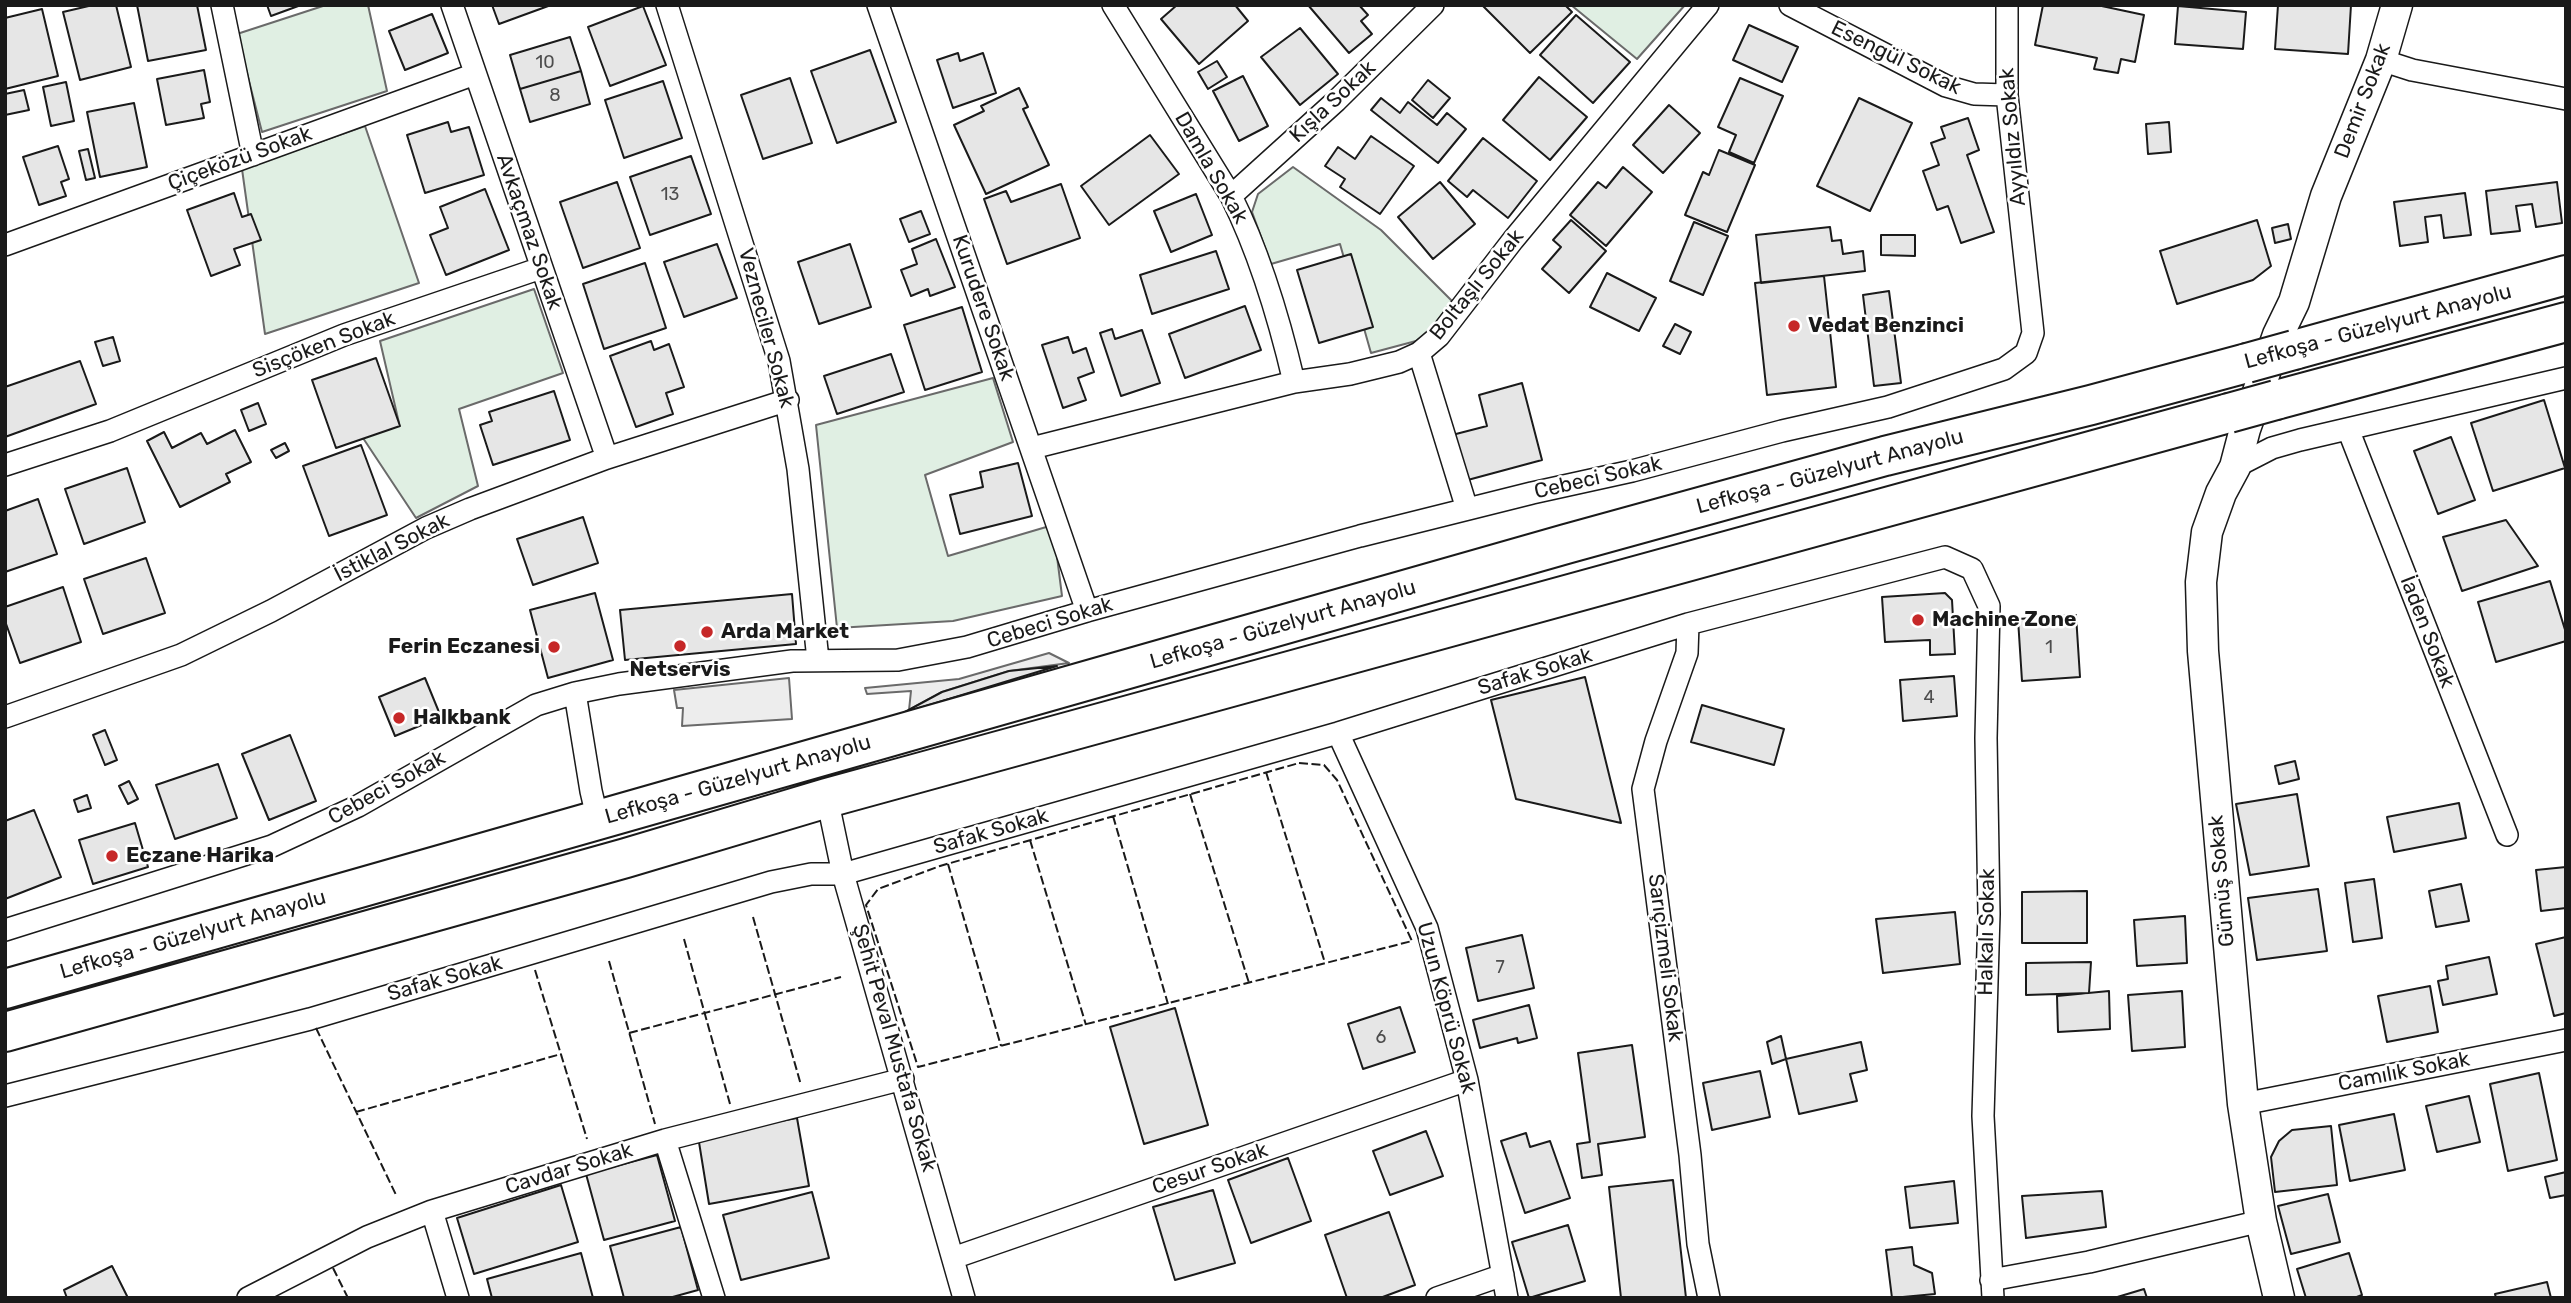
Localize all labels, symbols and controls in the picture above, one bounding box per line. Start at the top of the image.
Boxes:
street label: Esengül Sokak [1827,16,1965,100]
street label: Demir Sokak [2330,40,2396,162]
house number: 10 [535,52,555,74]
street label: Kışla Sokak [1285,56,1381,148]
street label: Ayyıldız Sokak [1994,67,2032,207]
house number: 8 [549,85,561,107]
street label: Damla Sokak [1169,108,1253,228]
street label: Çiçeközü Sokak [165,121,315,197]
street label: Avkaçmaz Sokak [491,151,567,313]
house number: 13 [661,184,679,206]
street label: Boltaşlı Sokak [1425,225,1529,345]
street label: Kurudere Sokak [946,232,1020,384]
street label: Vezneciler Sokak [733,245,799,411]
street label: Lefkoşa - Güzelyurt Anayolu [2242,279,2514,375]
street label: Sisçöken Sokak [249,306,399,384]
place label: Vedat Benzinci [1808,313,1964,339]
marker: Vedat Benzinci [1786,318,1802,334]
street label: Lefkoşa - Güzelyurt Anayolu [1694,424,1966,520]
street label: Cebeci Sokak [1532,451,1664,505]
street label: İstiklal Sokak [330,508,454,588]
street label: İaden Sokak [2394,573,2460,691]
street label: Lefkoşa - Güzelyurt Anayolu [1147,575,1419,675]
street label: Cebeci Sokak [984,592,1116,654]
place label: Machine Zone [1932,607,2077,633]
marker: Machine Zone [1910,612,1926,628]
place label: Arda Market [721,619,849,645]
marker: Arda Market [699,624,715,640]
place label: Ferin Eczanesi [388,634,540,660]
house number: 1 [2045,637,2053,659]
marker: Netservis [672,638,688,654]
marker: Ferin Eczanesi [546,639,562,655]
street label: Safak Sokak [1475,643,1595,701]
place label: Netservis [629,657,731,683]
house number: 4 [1923,687,1935,709]
place label: Halkbank [413,705,511,731]
marker: Halkbank [391,710,407,726]
street label: Lefkoşa - Güzelyurt Anayolu [602,730,874,830]
street label: Cebeci Sokak [324,745,450,831]
street label: Safak Sokak [931,804,1051,860]
street label: Gümüş Sokak [2204,814,2240,948]
place label: Eczane Harika [126,843,274,869]
marker: Eczane Harika [104,848,120,864]
street label: Halkalı Sokak [1973,868,2001,996]
street label: Sarıçizmeli Sokak [1642,873,1688,1043]
street label: Lefkoşa - Güzelyurt Anayolu [57,885,329,985]
street label: Uzun Köprü Sokak [1411,920,1481,1096]
street label: Şehit Peval Mustafa Sokak [847,921,941,1175]
street label: Safak Sokak [385,951,505,1007]
house number: 7 [1495,957,1505,979]
house number: 6 [1376,1027,1386,1049]
street label: Camılık Sokak [2336,1047,2472,1097]
street label: Cesur Sokak [1149,1137,1271,1201]
street label: Cavdar Sokak [502,1138,636,1200]

